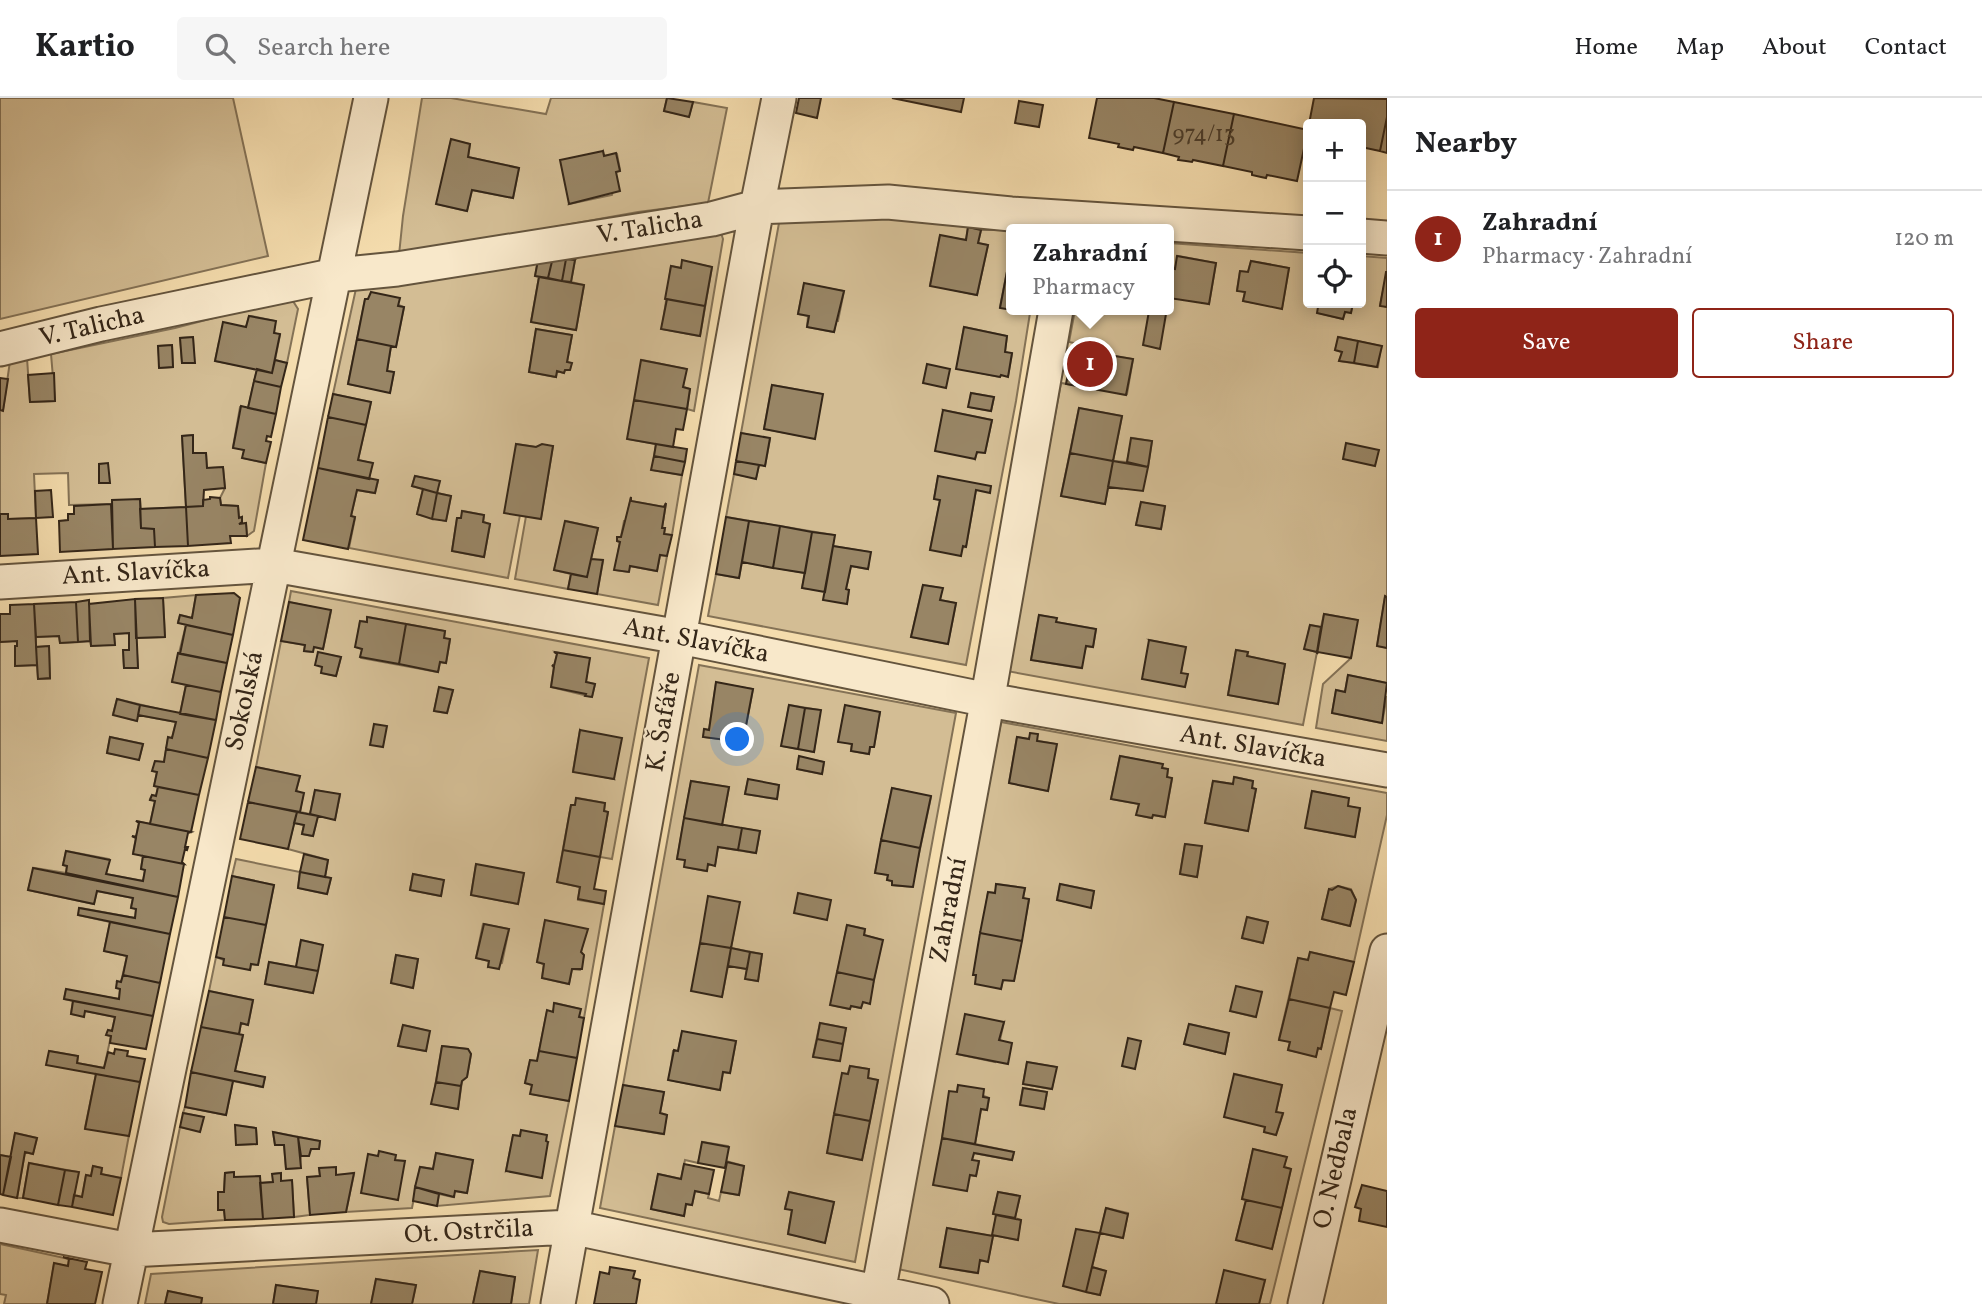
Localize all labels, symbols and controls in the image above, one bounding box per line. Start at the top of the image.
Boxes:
search box [177,17,667,80]
text: Kartio [35,25,135,71]
icon: search [201,29,239,67]
text: Search here [257,30,390,66]
text: Home [1574,31,1638,65]
text: Map [1676,31,1724,65]
text: About [1762,31,1827,65]
text: Contact [1865,31,1947,65]
house number: 974/13 [1173,119,1235,151]
map controls [1303,119,1366,308]
button: + [1303,119,1366,182]
text: Nearby [1415,123,1517,165]
button: − [1303,182,1366,245]
street label: V. Talicha [594,202,706,254]
text: Zahradní [1482,205,1598,241]
text: 1 [1433,223,1443,255]
text: 120 m [1894,223,1954,255]
popup [1006,224,1174,315]
text: Zahradní [1032,236,1148,272]
text: Pharmacy · Zahradní [1482,241,1692,273]
button: locate [1303,245,1366,308]
text: Pharmacy [1032,272,1135,304]
street label: V. Talicha [36,297,148,357]
button: Save [1415,308,1678,378]
button: Share [1692,308,1954,378]
pin: 1 [1067,338,1113,390]
street label: Ant. Slavíčka [61,551,211,595]
street label: Ant. Slavíčka [620,609,772,673]
street label: Sokolská [217,648,273,754]
street label: K. Šafáře [637,669,691,775]
street label: Ant. Slavíčka [1177,716,1329,778]
your location [720,722,754,756]
street label: Zahradní [921,854,977,966]
street label: O. Nedbala [1305,1104,1367,1232]
street label: Ot. Ostrčila [403,1211,535,1253]

